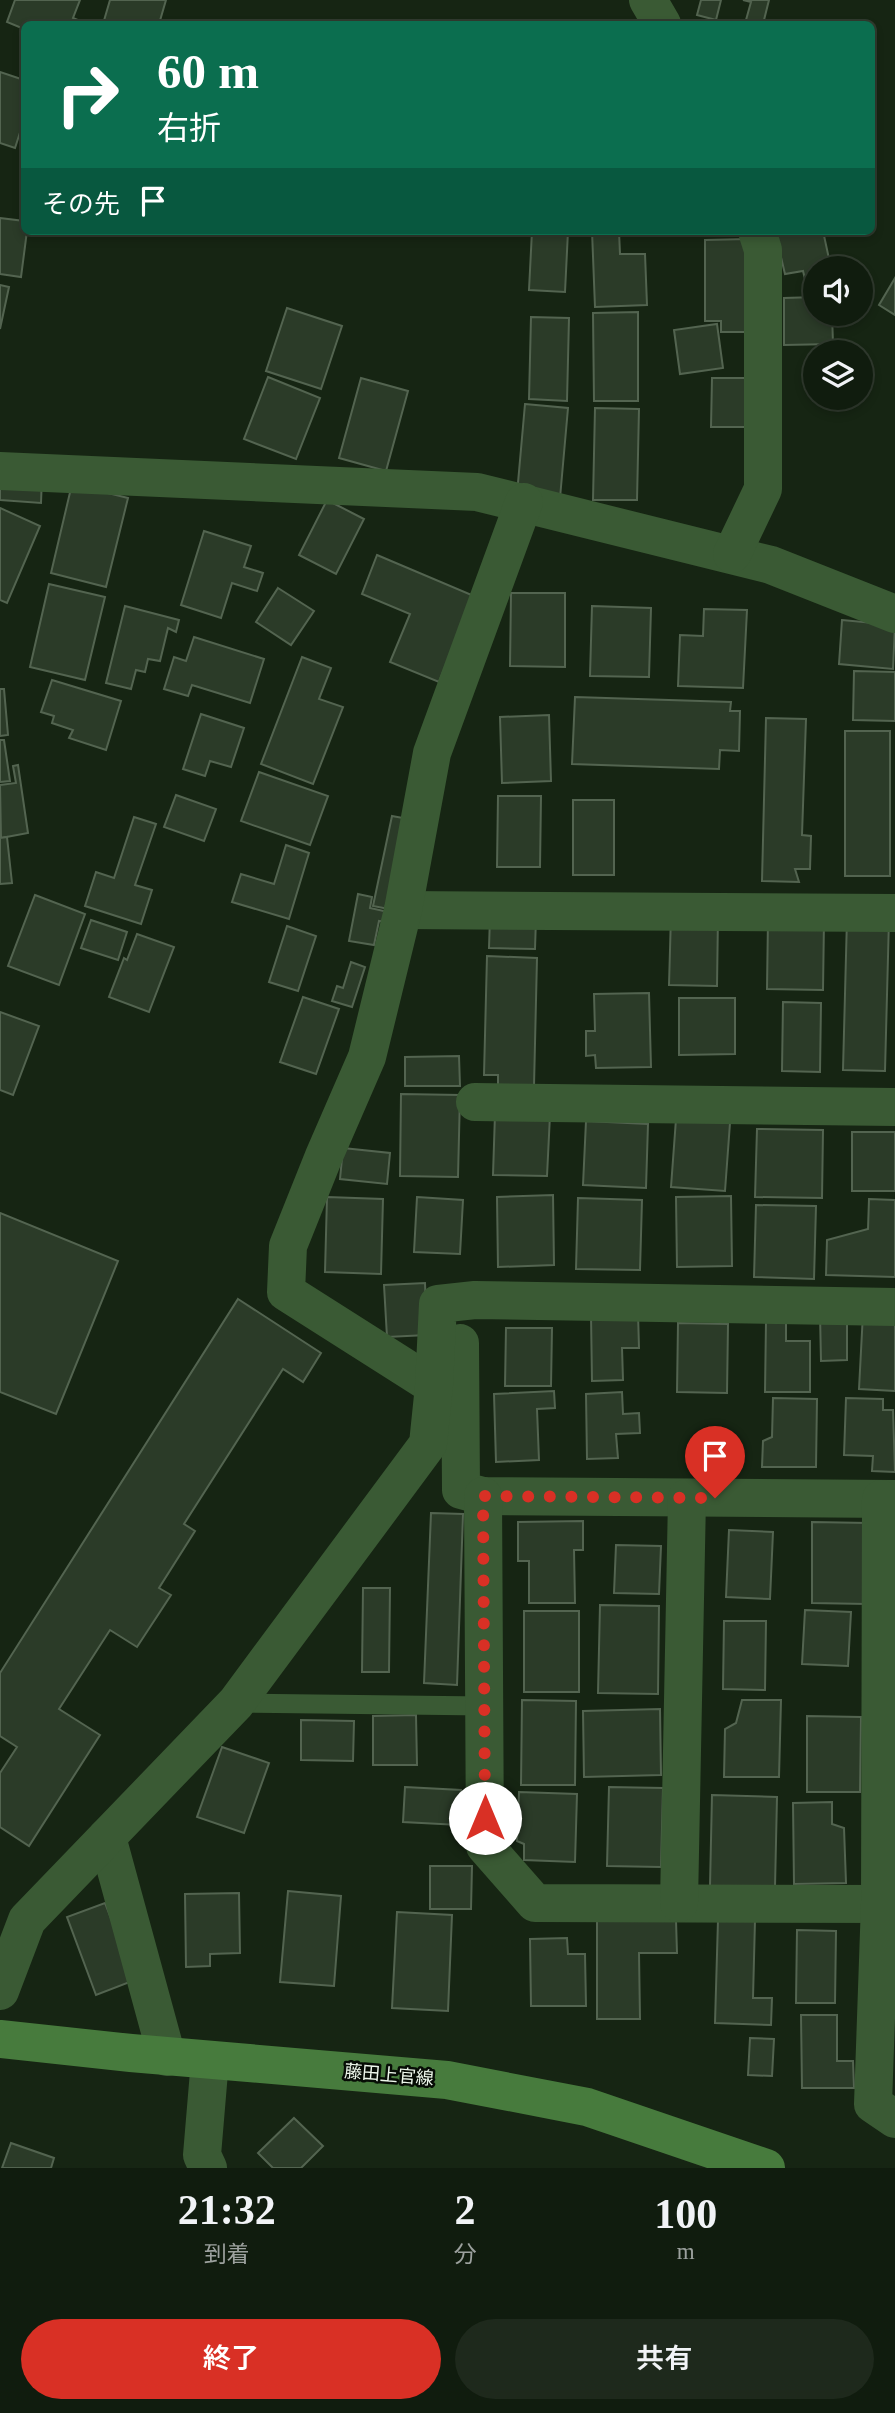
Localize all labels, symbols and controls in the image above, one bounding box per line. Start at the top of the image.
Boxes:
text: 60 m [157,44,259,99]
icon: right [42,49,133,140]
text: 右折 [157,110,221,146]
icon: arrive [134,182,172,220]
text: その先 [42,190,120,219]
map controls [803,256,873,410]
button: sound [803,256,873,326]
button: layers [803,340,873,410]
pin [685,1426,745,1498]
icon: arrive [696,1437,734,1475]
position arrow [448,1781,522,1855]
street label: 藤田上官線 [343,2061,435,2089]
text: 21:32 [178,2187,276,2233]
text: 2 [455,2187,476,2233]
text: 100 [654,2191,717,2237]
text: m [677,2239,695,2264]
text: 到着 [204,2242,250,2267]
text: 分 [454,2242,477,2267]
button: 終了 [21,2319,441,2399]
button: 共有 [455,2319,874,2399]

